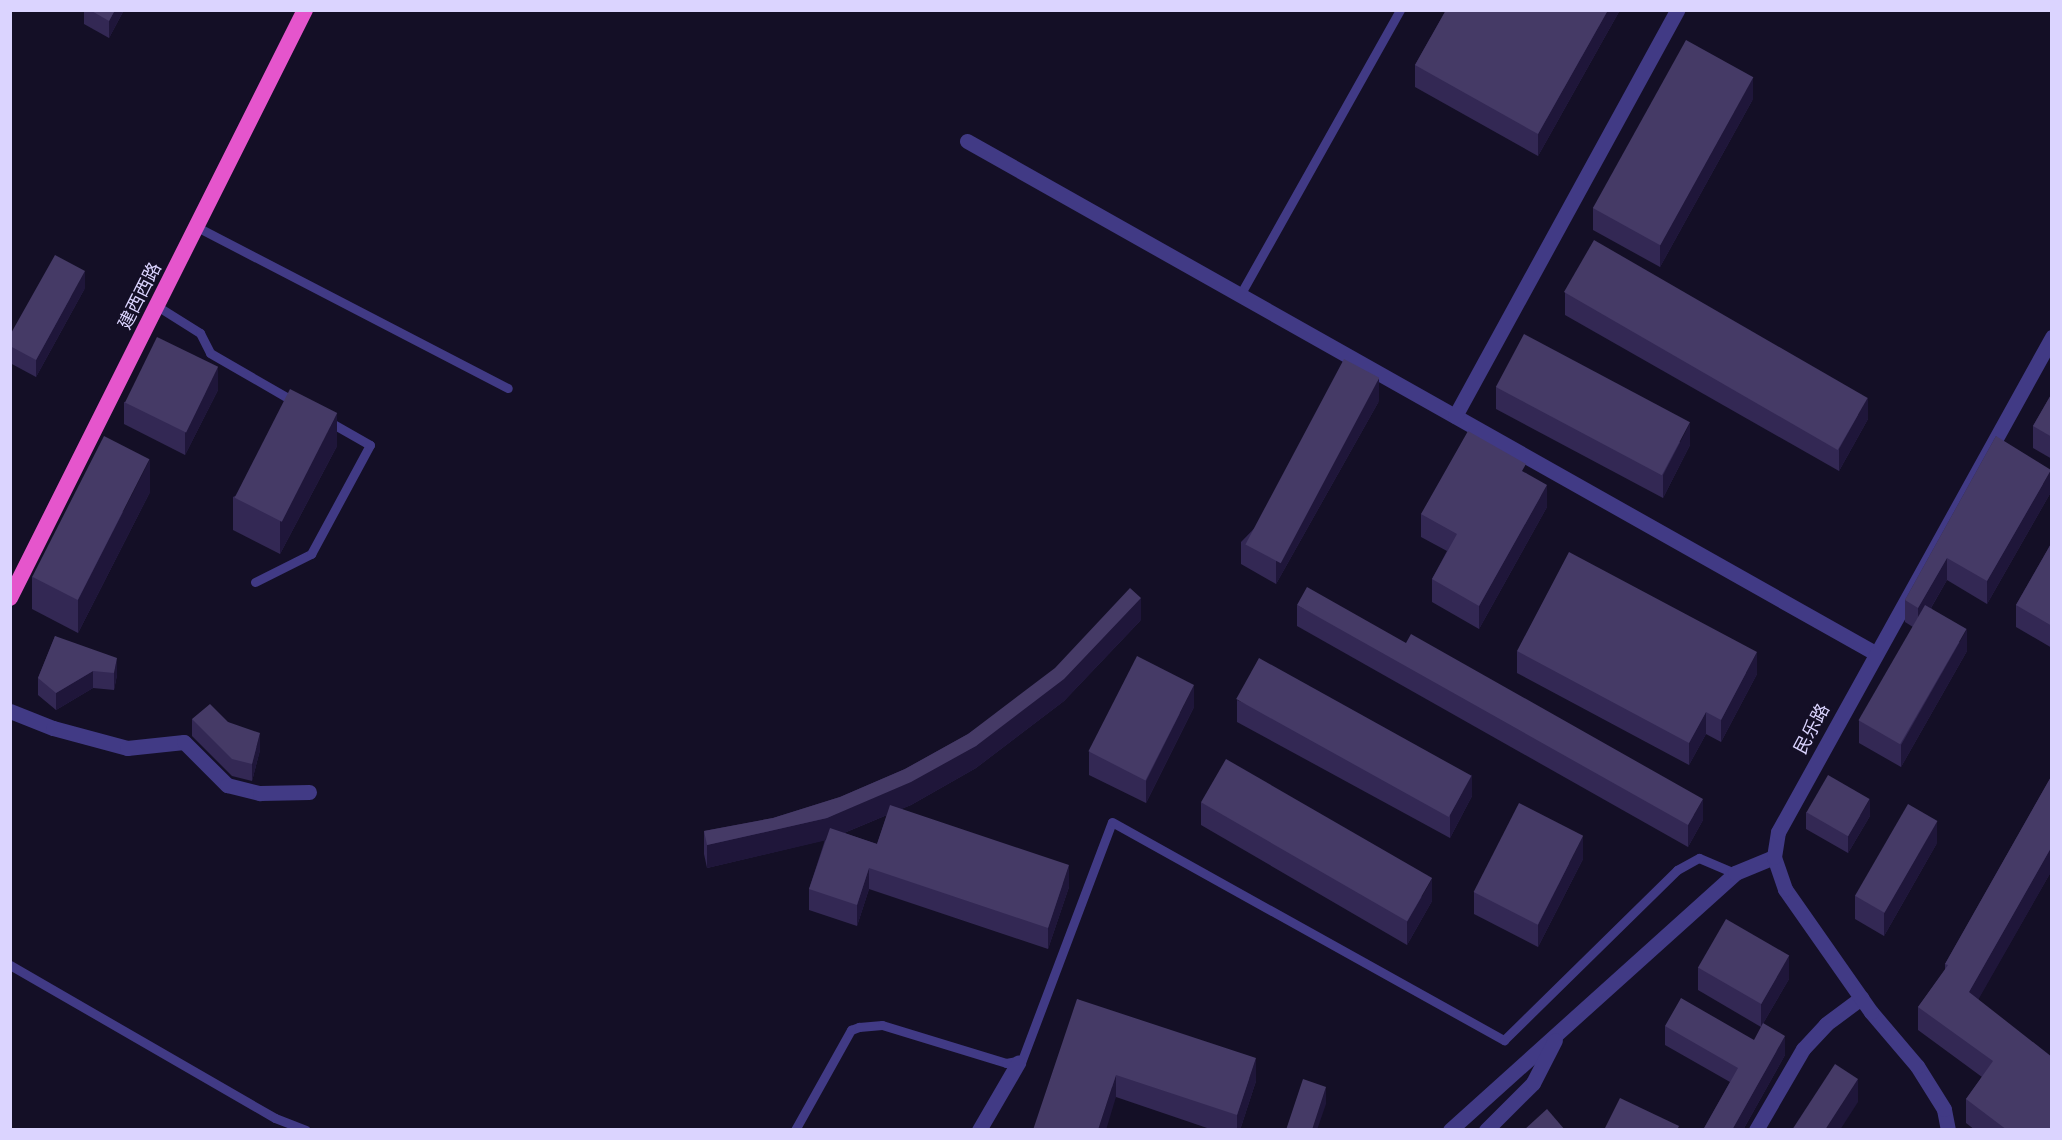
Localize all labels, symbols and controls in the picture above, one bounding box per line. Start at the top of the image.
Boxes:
street label: 建西西路 [114,259,166,333]
street label: 民乐路 [1790,700,1834,758]

